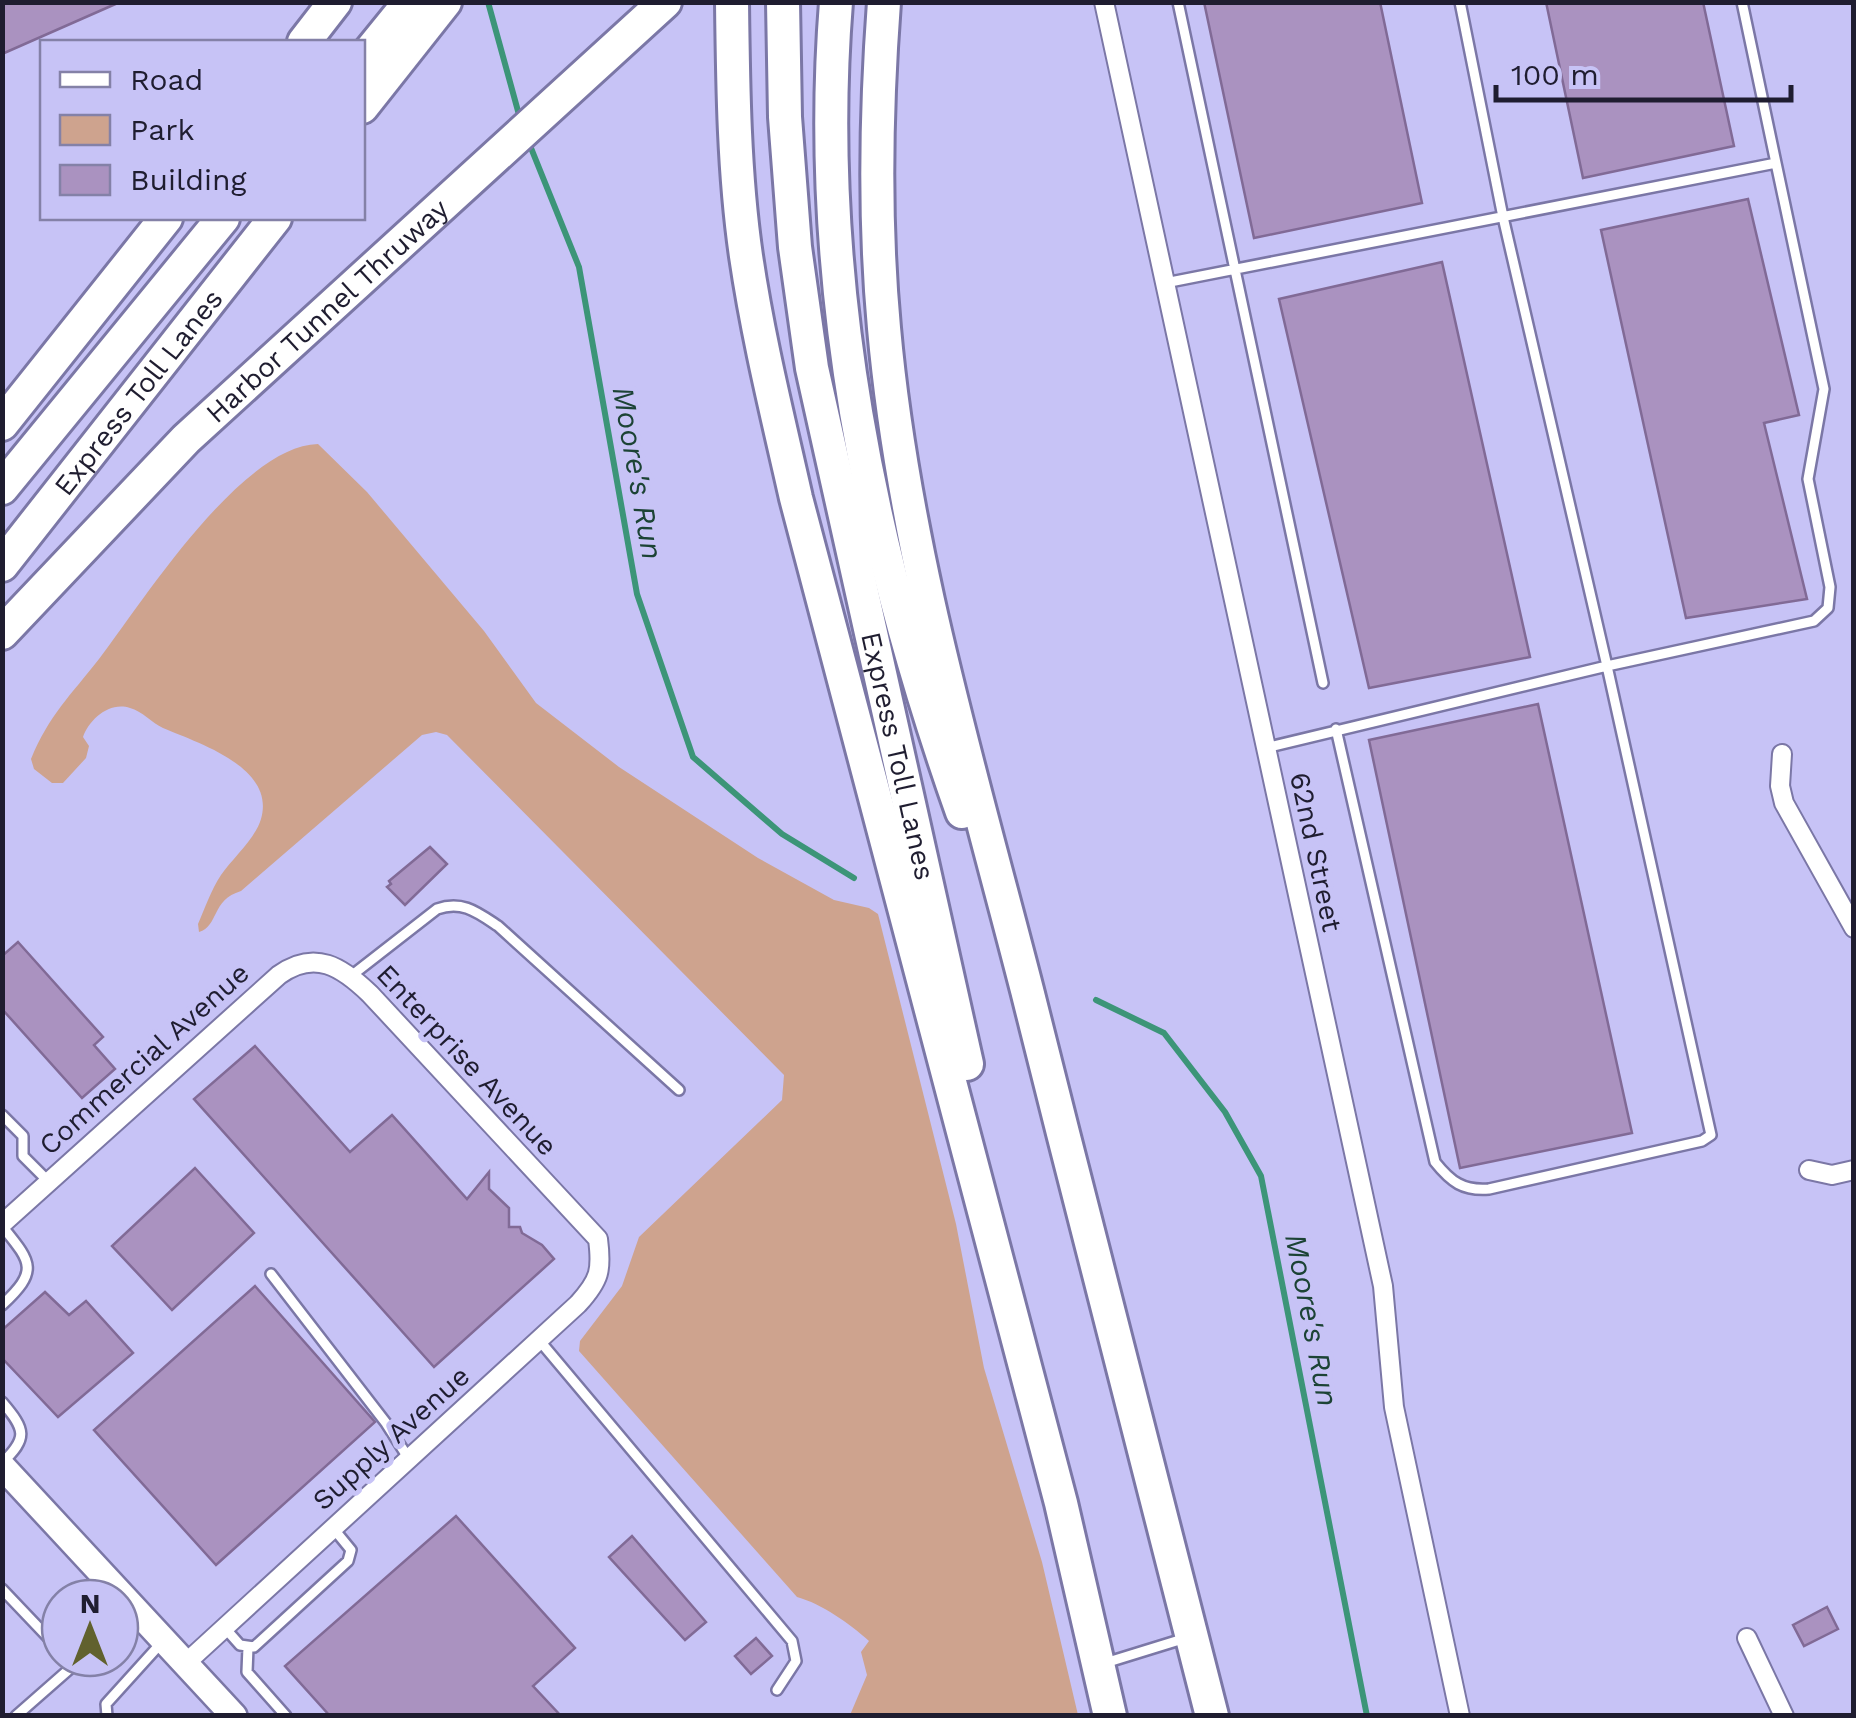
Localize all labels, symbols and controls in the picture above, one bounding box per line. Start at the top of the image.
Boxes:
legend [40,40,365,220]
scale bar [1496,40,1791,102]
text: 100 m [1511,57,1599,92]
text: Road [130,62,203,97]
text: Park [130,112,195,147]
text: Building [130,162,247,197]
street label: Harbor Tunnel Thruway [199,191,455,429]
street label: Express Toll Lanes [47,282,229,502]
water label: Moore's Run [606,384,670,562]
street label: Express Toll Lanes [855,629,942,883]
street label: 62nd Street [1283,769,1349,935]
street label: Commercial Avenue [32,956,256,1162]
street label: Enterprise Avenue [370,958,564,1162]
water label: Moore's Run [1278,1231,1346,1409]
street label: Supply Avenue [306,1359,476,1517]
north arrow [40,1578,140,1678]
text: N [80,1587,100,1620]

